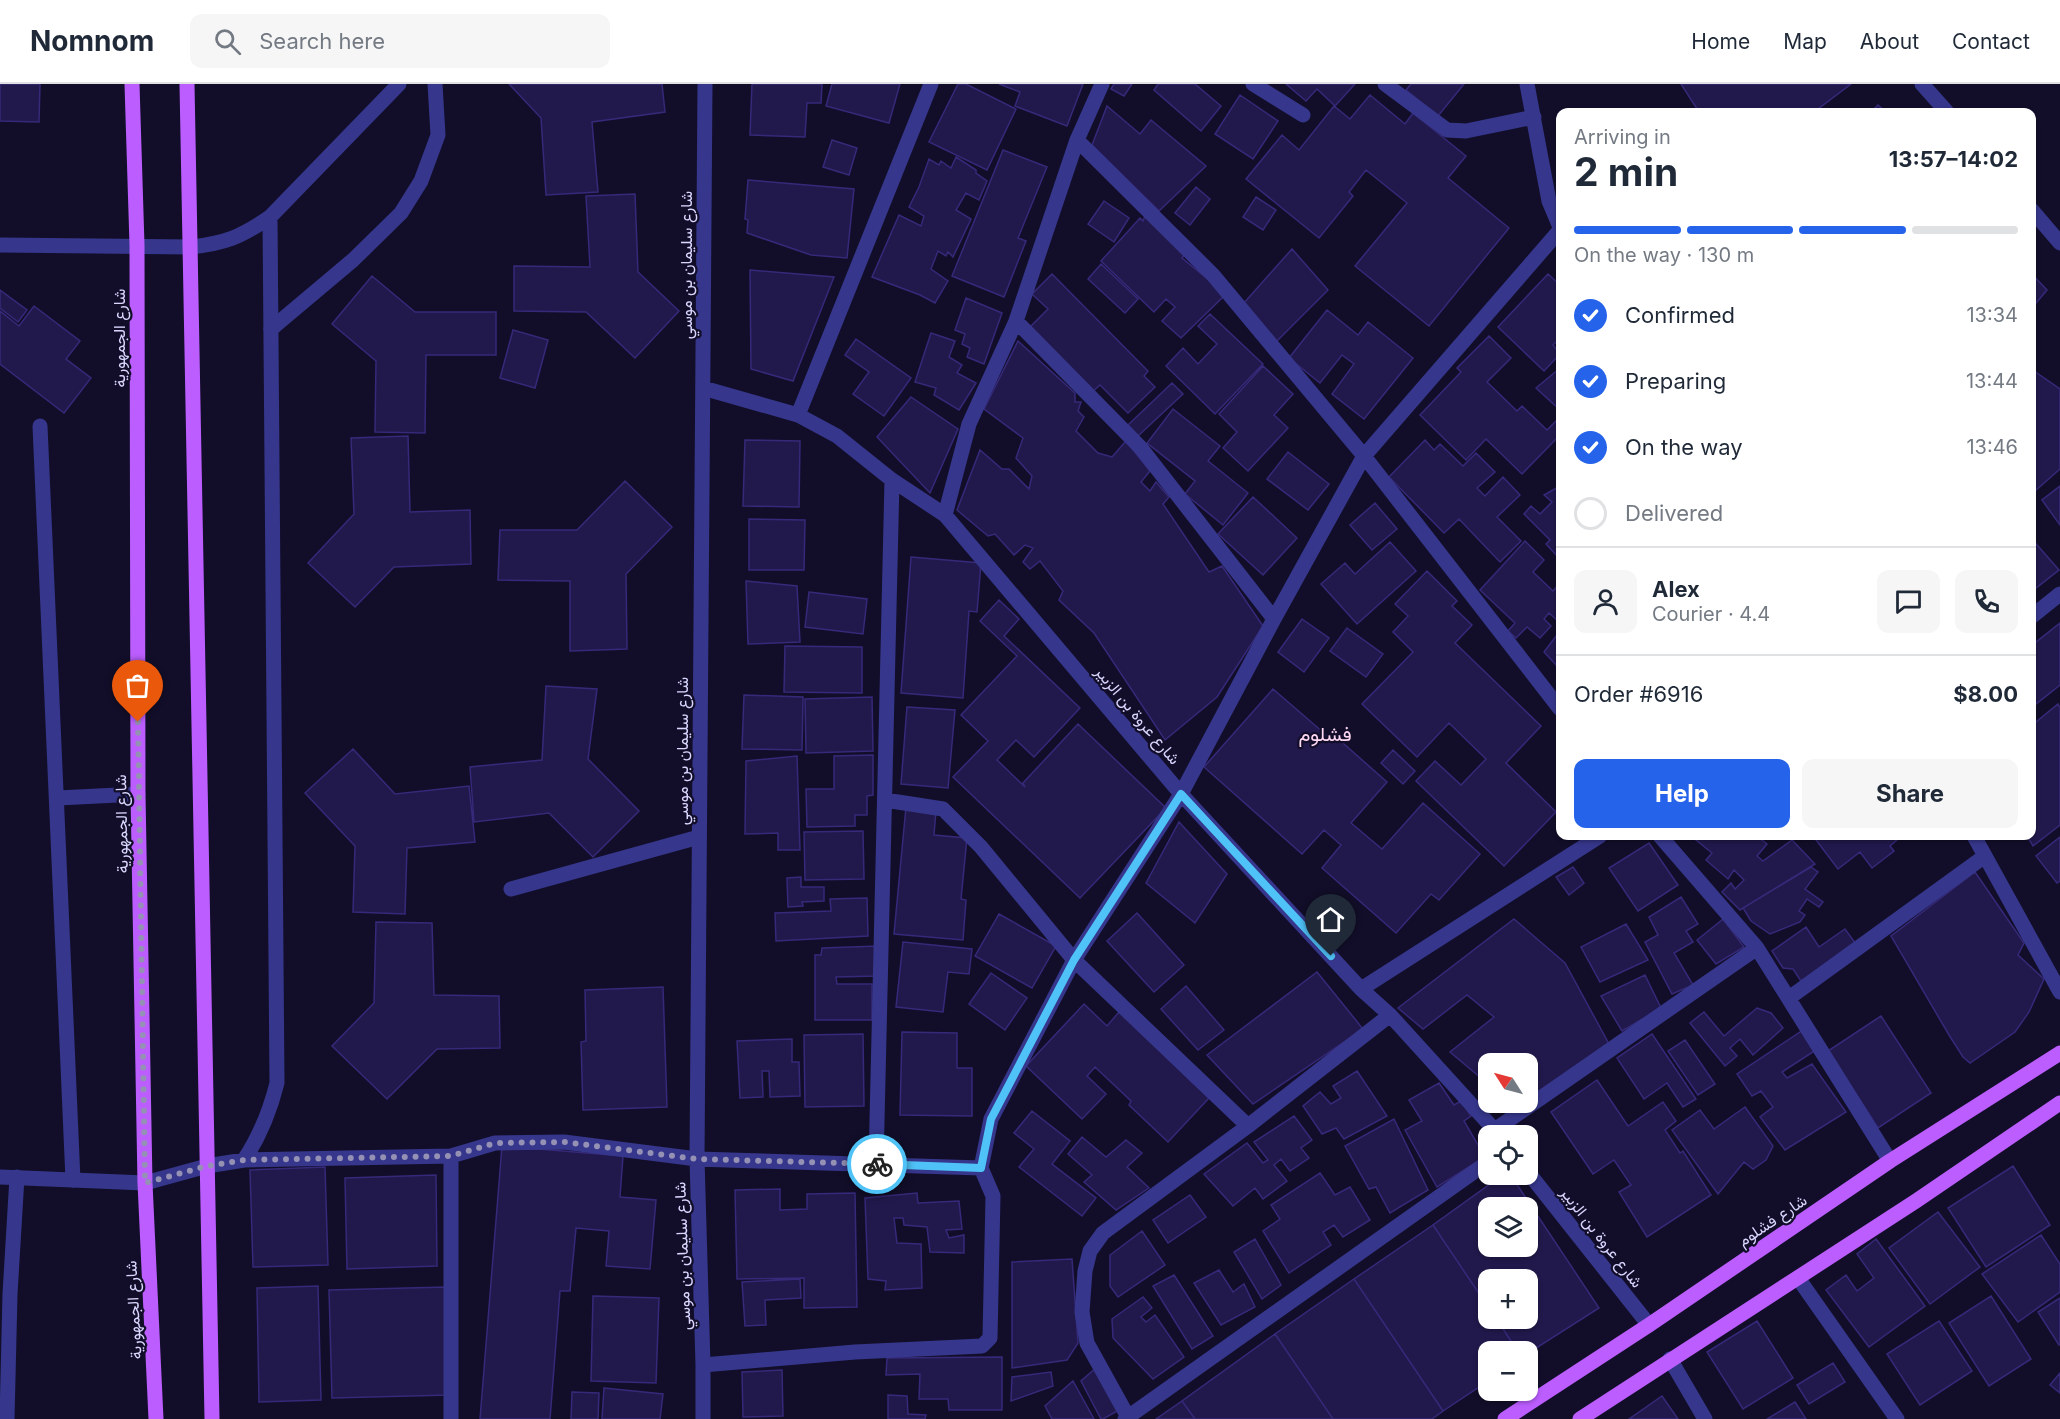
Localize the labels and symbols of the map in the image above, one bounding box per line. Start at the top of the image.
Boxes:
street label: شارع سليمان بن موسي [676,191,700,339]
street label: شارع الجمهورية [109,289,131,387]
pin [112,660,163,722]
street label: شارع عروة بن الزبير [1089,661,1185,770]
street label: شارع سليمان بن موسي [672,677,696,825]
district label: فشلوم [1298,722,1352,747]
street label: شارع الجمهورية [110,774,134,874]
pin [1305,894,1356,956]
north arrow [1478,1053,1538,1113]
courier [847,1134,907,1194]
street label: شارع سليمان بن موسي [669,1181,699,1330]
street label: شارع عروة بن الزبير [1554,1182,1647,1293]
street label: شارع فشلوم [1734,1190,1812,1252]
street label: شارع الجمهورية [120,1260,148,1360]

